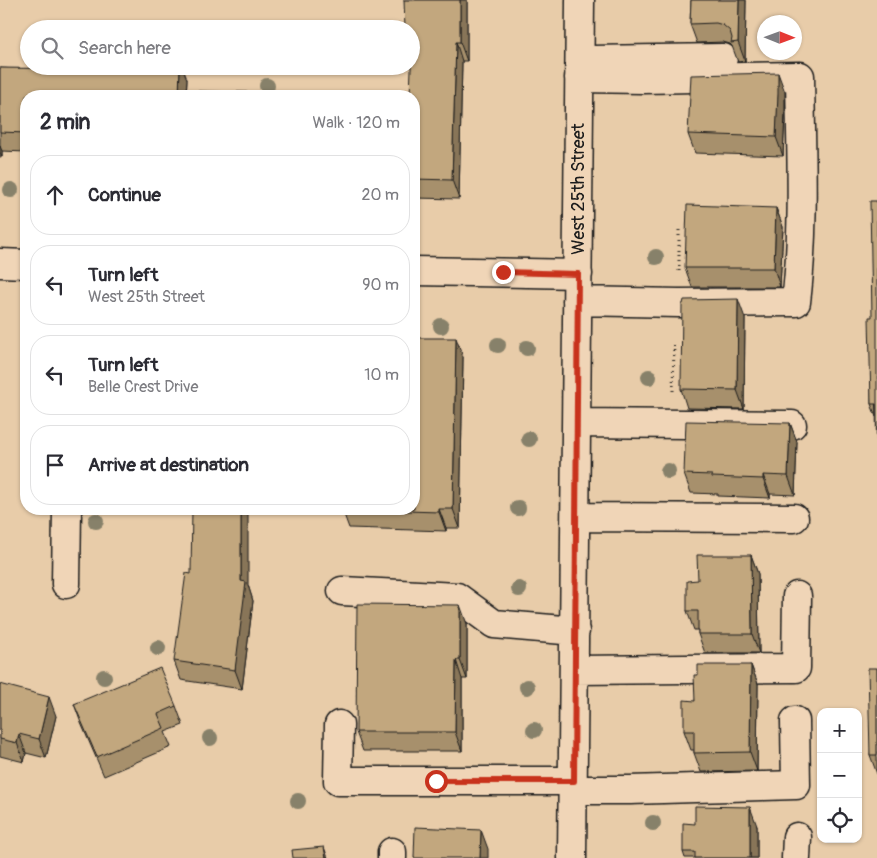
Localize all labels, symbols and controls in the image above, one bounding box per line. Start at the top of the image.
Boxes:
north arrow [757,15,802,60]
search box [20,20,420,75]
icon: search [38,34,66,62]
text: Search here [78,36,171,60]
text: 2 min [40,109,90,136]
text: Walk · 120 m [312,113,400,133]
street label: West 25th Street [567,122,590,255]
icon: ahead [41,181,69,209]
text: Continue [88,183,161,207]
text: 20 m [361,185,399,205]
route end [492,261,515,284]
text: Turn left [88,263,158,287]
icon: left [41,271,69,299]
text: 90 m [362,275,399,295]
text: West 25th Street [88,287,205,307]
text: Turn left [88,353,158,377]
icon: left [41,361,69,389]
text: 10 m [364,365,399,385]
text: Belle Crest Drive [88,377,198,397]
icon: arrive [41,451,69,479]
text: Arrive at destination [88,453,249,477]
map controls [817,708,862,843]
button: + [817,708,862,753]
button: − [817,753,862,798]
route start [425,770,448,793]
button: locate [817,798,862,843]

